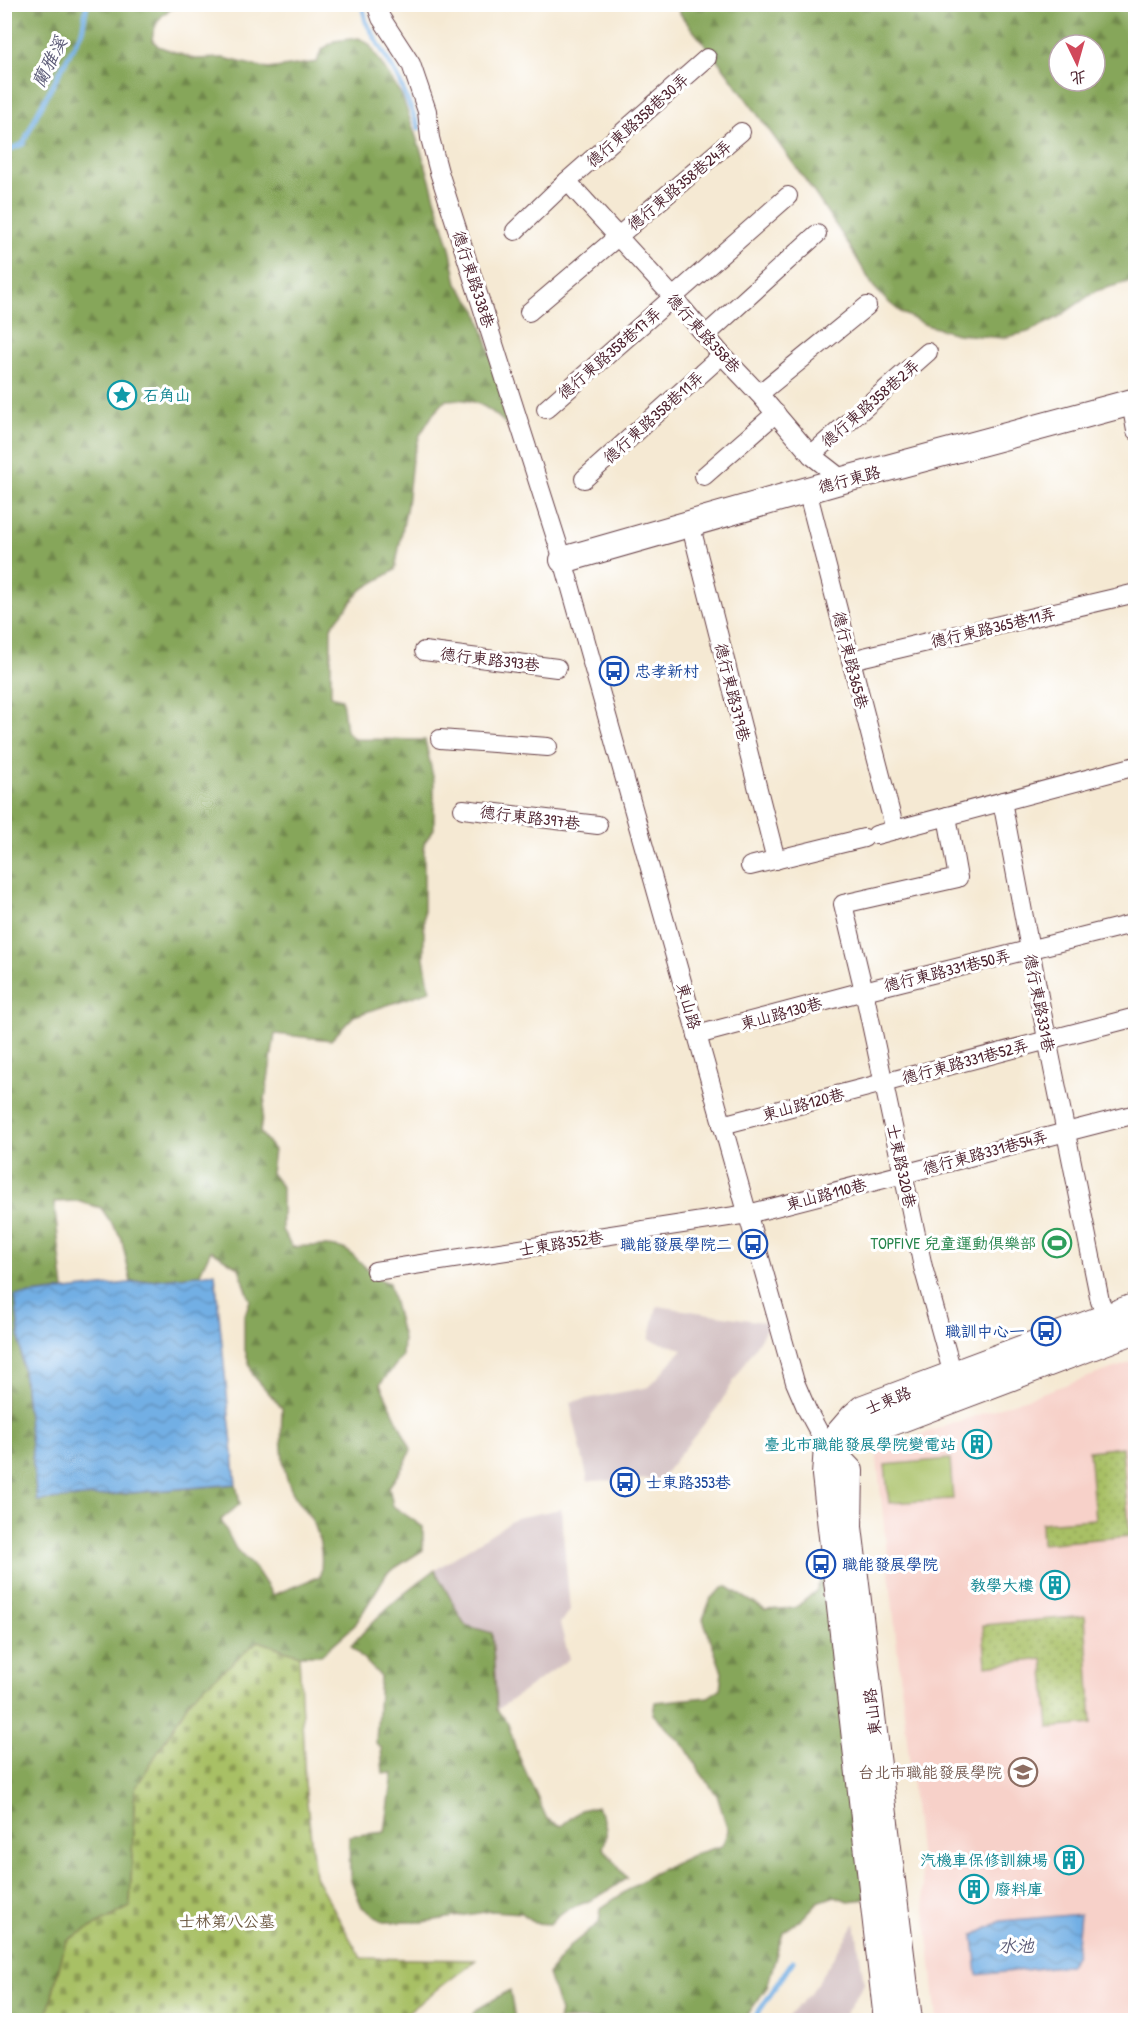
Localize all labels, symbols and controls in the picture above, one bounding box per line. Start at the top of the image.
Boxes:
water label: 蘭雅溪 [26,31,73,92]
north arrow [1047,33,1107,93]
text: 北 [1069,66,1087,90]
street label: 德行東路358巷30弄 [581,68,693,172]
street label: 德行東路358巷24弄 [622,135,736,235]
street label: 德行東路338巷 [448,227,500,331]
street label: 德行東路358巷 [662,288,746,378]
street label: 德行東路358巷17弄 [553,302,665,404]
street label: 德行東路358巷2弄 [816,354,924,452]
street label: 德行東路358巷11弄 [598,366,708,468]
place icon: 石角山 [106,379,138,411]
place label: 石角山 [143,384,191,406]
street label: 德行東路 [815,460,883,498]
street label: 德行東路365巷11弄 [928,602,1058,652]
street label: 德行東路365巷 [828,609,874,711]
street label: 德行東路379巷 [710,640,756,744]
street label: 德行東路393巷 [439,642,541,676]
bus stop icon: 忠孝新村 [598,655,630,687]
place label: 忠孝新村 [635,660,699,682]
street label: 德行東路397巷 [479,800,581,834]
street label: 德行東路331巷50弄 [881,944,1013,996]
street label: 德行東路331巷 [1020,952,1060,1054]
street label: 東山路 [672,980,706,1032]
street label: 東山路130巷 [738,991,824,1035]
street label: 德行東路331巷52弄 [899,1033,1031,1089]
street label: 東山路120巷 [759,1082,847,1126]
street label: 士東路320巷 [882,1122,922,1210]
street label: 德行東路331巷54弄 [920,1125,1050,1179]
street label: 東山路110巷 [783,1173,869,1215]
street label: 士東路352巷 [517,1225,605,1261]
sports icon: TOPFIVE 兒童運動俱樂部 [1041,1227,1073,1259]
bus stop icon: 職能發展學院二 [737,1228,769,1260]
place label: TOPFIVE 兒童運動俱樂部 [870,1232,1036,1254]
place label: 職能發展學院二 [620,1233,732,1255]
bus stop icon: 職訓中心一 [1030,1315,1062,1347]
place label: 職訓中心一 [945,1320,1025,1342]
street label: 士東路 [862,1381,914,1419]
building icon: 臺北市職能發展學院變電站 [961,1428,993,1460]
place label: 臺北市職能發展學院變電站 [764,1433,956,1455]
bus stop icon: 士東路353巷 [609,1466,641,1498]
place label: 士東路353巷 [646,1471,731,1493]
bus stop icon: 職能發展學院 [805,1548,837,1580]
place label: 職能發展學院 [842,1553,938,1575]
building icon: 教學大樓 [1039,1569,1071,1601]
place label: 教學大樓 [970,1574,1034,1596]
street label: 東山路 [858,1687,886,1737]
school or university icon: 台北市職能發展學院 [1007,1756,1039,1788]
place label: 台北市職能發展學院 [858,1761,1002,1783]
building icon: 汽機車保修訓練場 [1053,1844,1085,1876]
place label: 汽機車保修訓練場 [920,1849,1048,1871]
building icon: 廢料庫 [958,1873,990,1905]
place label: 廢料庫 [995,1878,1043,1900]
park label: 士林第八公墓 [179,1910,275,1932]
water label: 水池 [998,1933,1035,1958]

